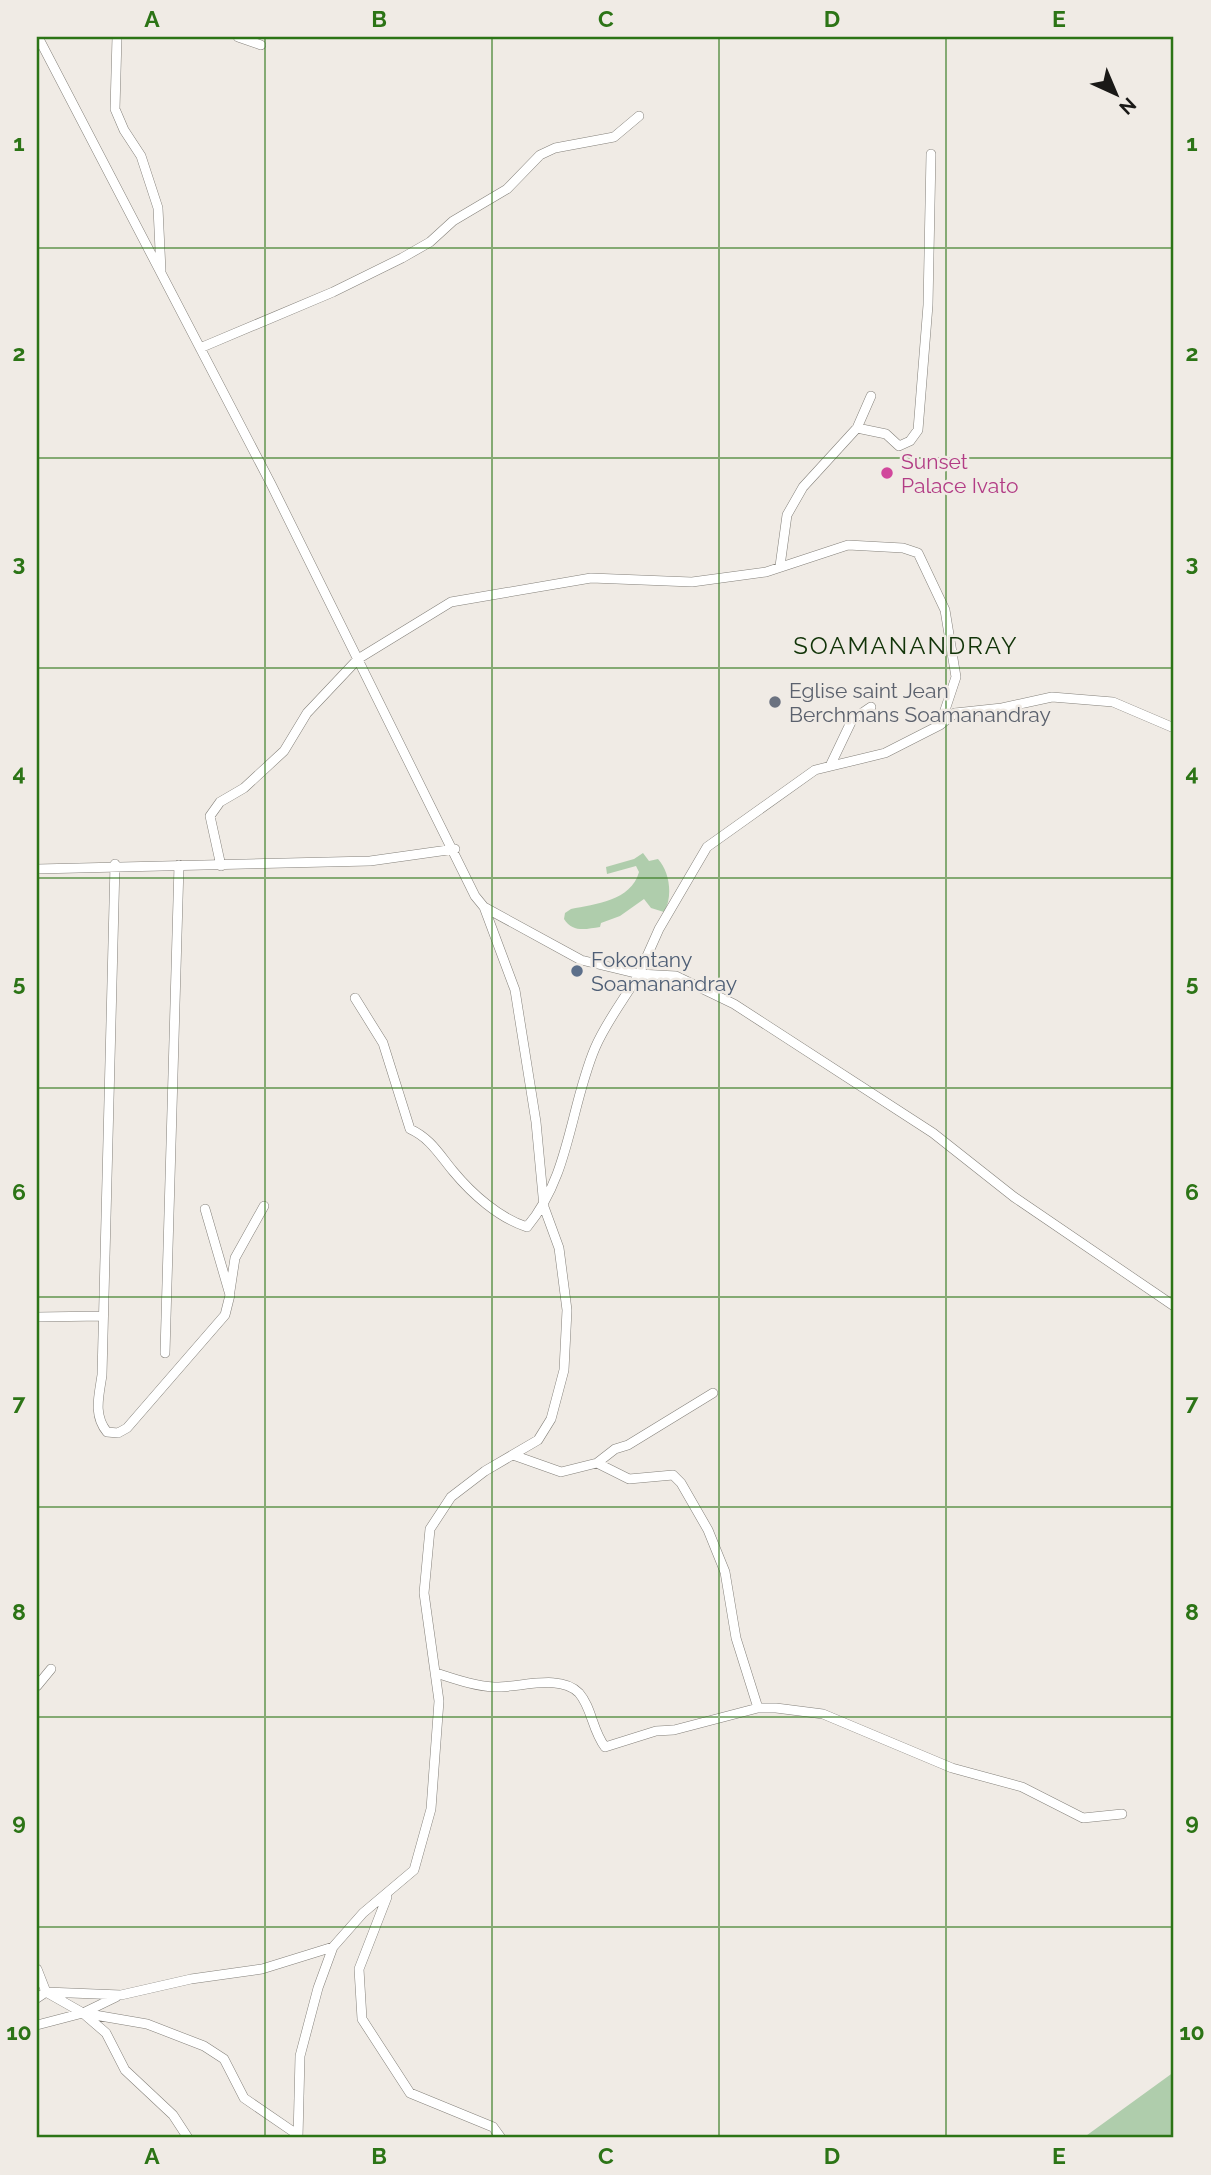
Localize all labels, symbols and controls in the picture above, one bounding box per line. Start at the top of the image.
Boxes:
text: A [144,5,160,32]
text: B [371,5,387,32]
text: C [598,5,614,32]
text: D [824,5,840,32]
text: E [1052,5,1066,32]
north arrow [1082,60,1152,130]
text: N [1115,93,1141,119]
text: 1 [13,129,25,156]
text: 1 [1186,129,1198,156]
text: 2 [13,339,25,366]
text: 2 [1186,339,1198,366]
place label: Sunset Palace Ivato [901,449,1019,498]
marker: Sunset Palace Ivato [879,465,895,481]
text: 3 [13,549,25,576]
text: 3 [1186,549,1198,576]
district label: SOAMANANDRAY [793,631,1019,660]
place label: Eglise saint Jean Berchmans Soamanandray [789,678,1051,727]
marker: Eglise saint Jean Berchmans Soamanandray [767,694,783,710]
text: 4 [12,759,26,786]
text: 4 [1185,759,1199,786]
place label: Fokontany Soamanandray [591,947,737,996]
marker: Fokontany Soamanandray [569,963,585,979]
text: 5 [13,969,26,996]
text: 5 [1186,969,1199,996]
text: 6 [12,1178,26,1205]
text: 6 [1185,1178,1199,1205]
text: 7 [13,1388,26,1415]
text: 7 [1186,1388,1199,1415]
text: 8 [12,1598,26,1625]
text: 8 [1185,1598,1199,1625]
text: 9 [12,1808,26,1835]
text: 9 [1185,1808,1199,1835]
text: 10 [6,2018,32,2045]
text: 10 [1179,2018,1205,2045]
text: A [144,2142,160,2169]
text: B [371,2142,387,2169]
text: C [598,2142,614,2169]
text: D [824,2142,840,2169]
text: E [1052,2142,1066,2169]

